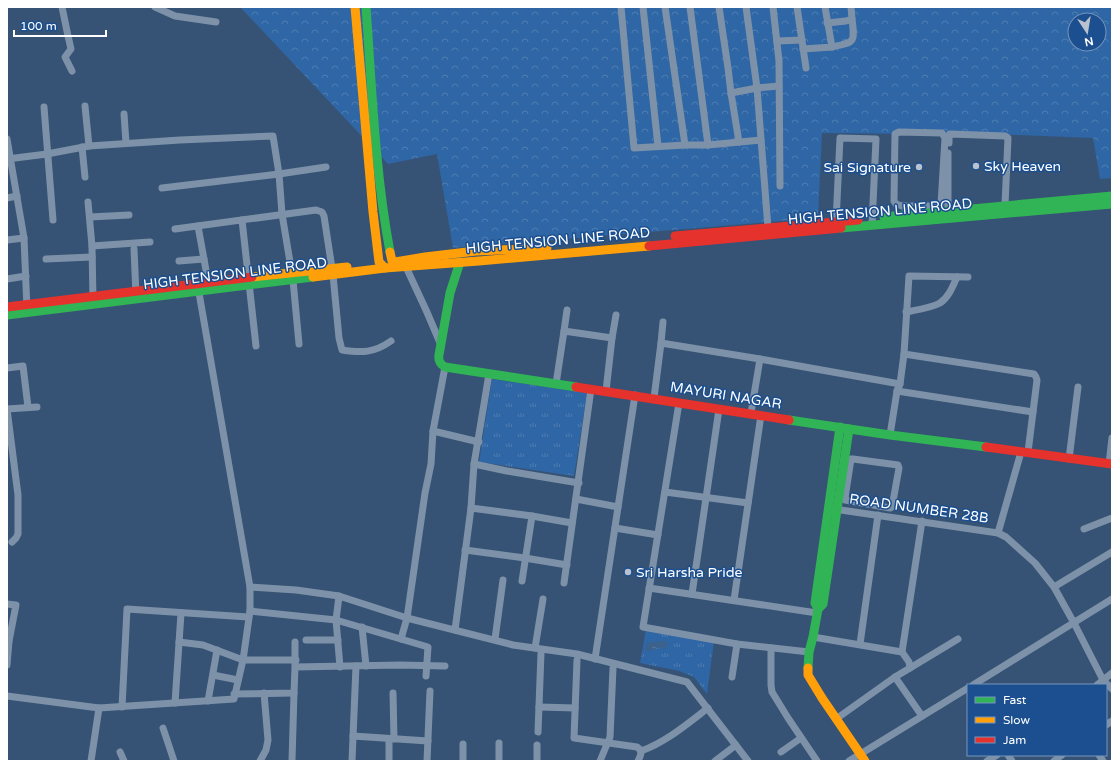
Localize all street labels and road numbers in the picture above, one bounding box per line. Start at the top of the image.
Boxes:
street label: HIGH TENSION LINE ROAD [787,195,973,228]
street label: HIGH TENSION LINE ROAD [465,224,651,257]
street label: HIGH TENSION LINE ROAD [142,254,328,293]
street label: MAYURI NAGAR [669,378,783,413]
street label: ROAD NUMBER 28B [848,490,990,527]

